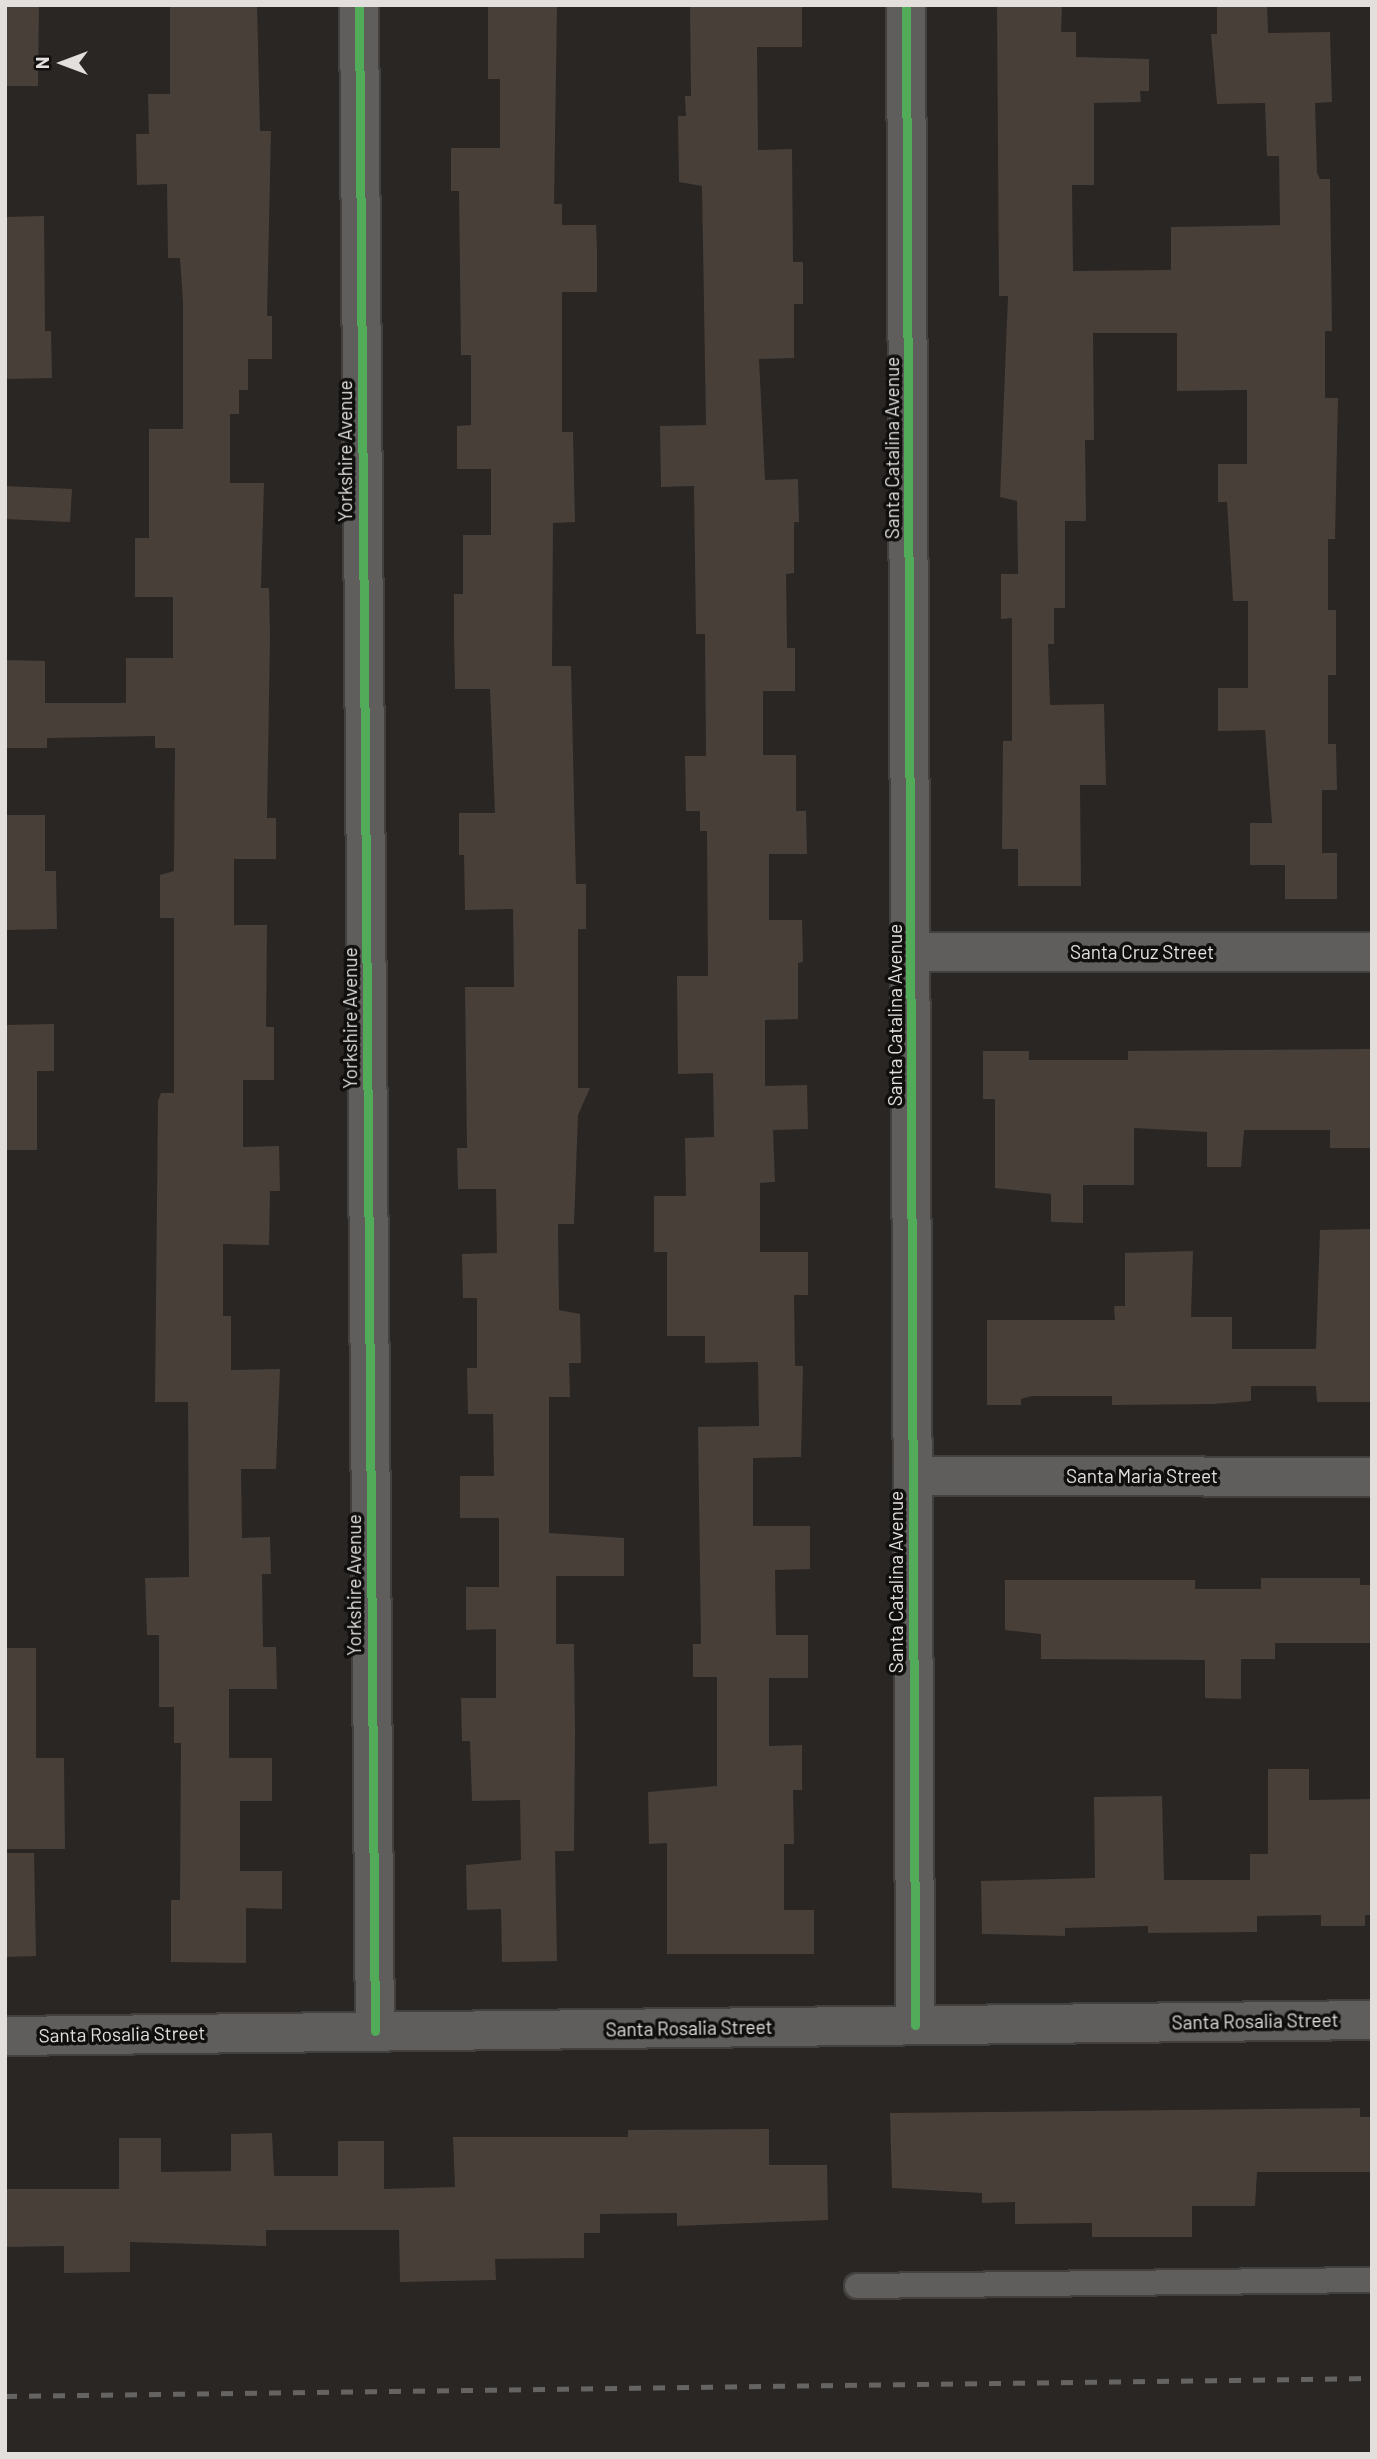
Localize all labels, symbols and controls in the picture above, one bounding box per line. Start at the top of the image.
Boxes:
north arrow [28,28,98,98]
text: N [30,57,53,69]
street label: Santa Catalina Avenue [881,357,903,539]
street label: Yorkshire Avenue [334,380,356,522]
street label: Santa Catalina Avenue [884,924,906,1106]
street label: Santa Cruz Street [1070,941,1214,963]
street label: Yorkshire Avenue [339,947,361,1089]
street label: Santa Maria Street [1066,1465,1218,1487]
street label: Santa Catalina Avenue [885,1491,907,1673]
street label: Yorkshire Avenue [343,1514,365,1656]
street label: Santa Rosalia Street [1171,2008,1339,2034]
street label: Santa Rosalia Street [605,2015,773,2041]
street label: Santa Rosalia Street [38,2021,206,2047]

